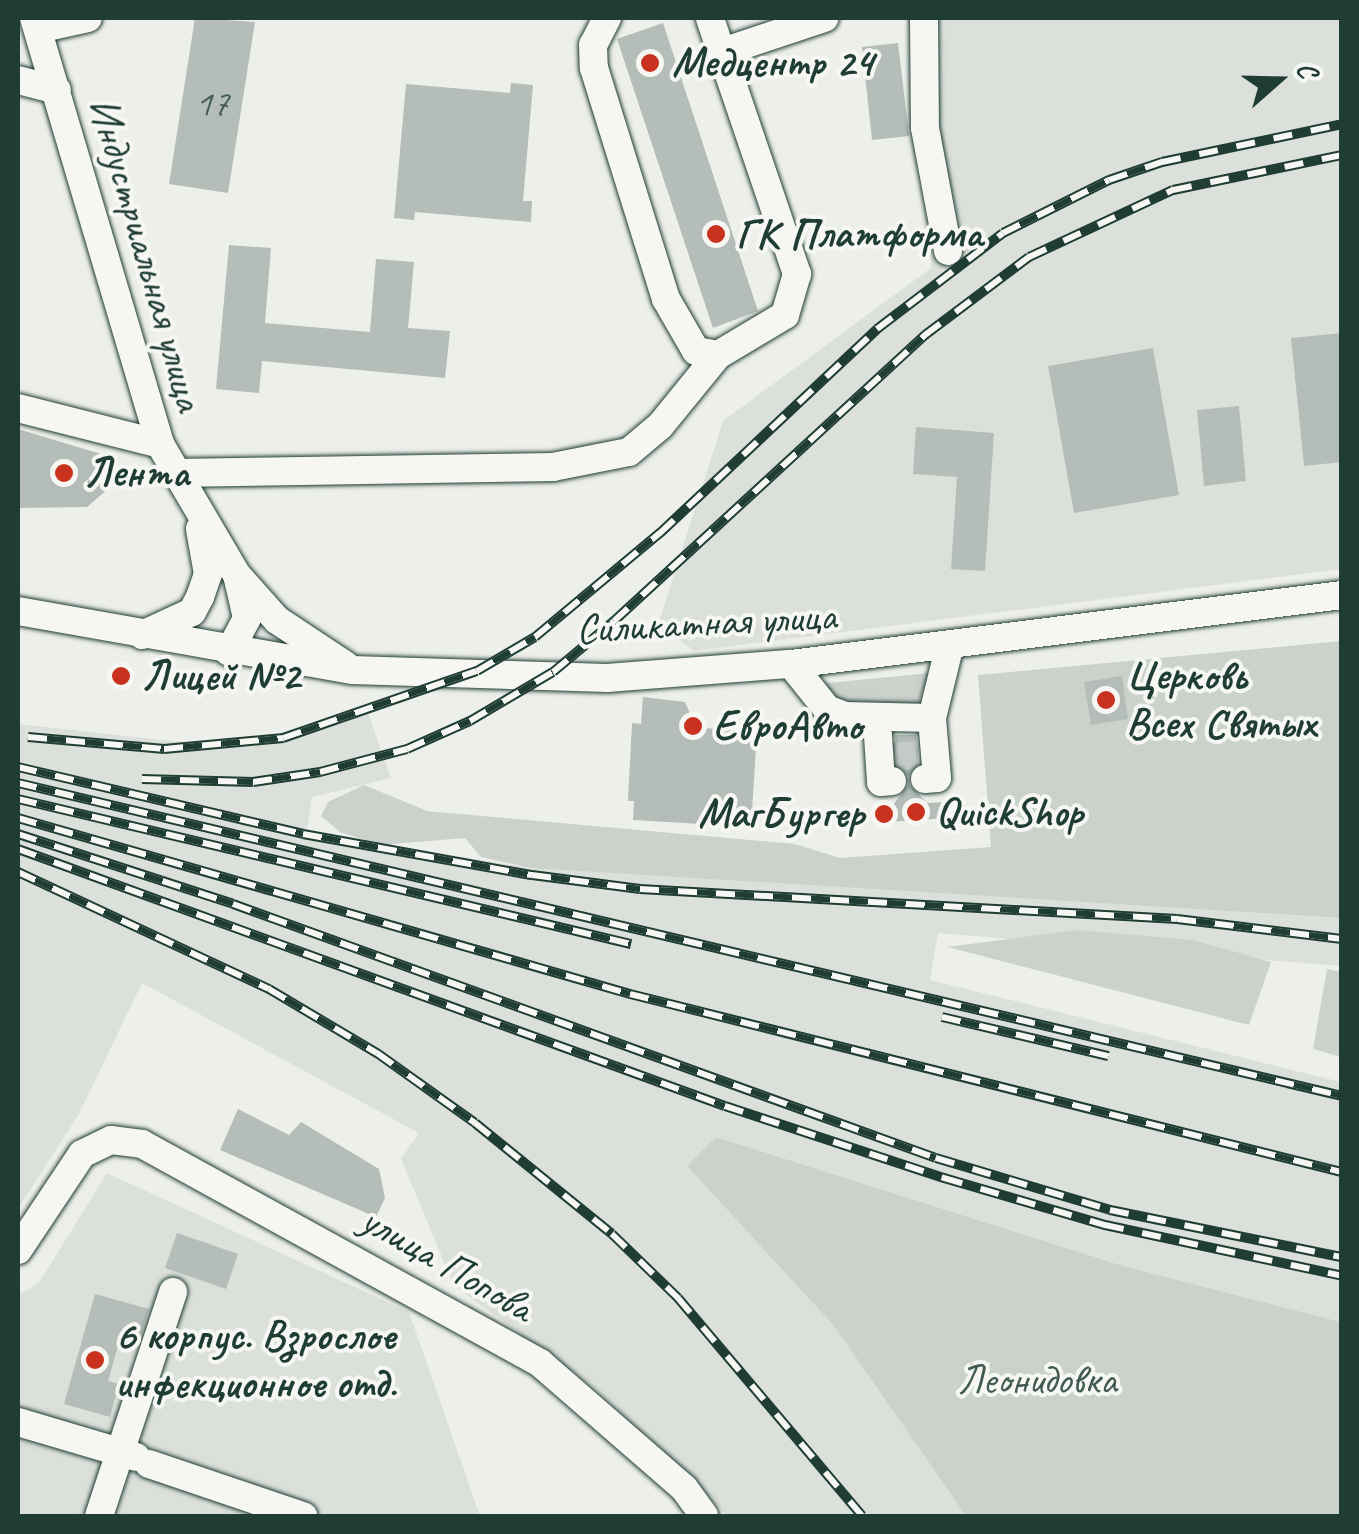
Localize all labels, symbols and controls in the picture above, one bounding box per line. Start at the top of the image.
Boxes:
north arrow [1229,30,1329,130]
place label: Медцентр 24 [672,38,873,88]
marker: Медцентр 24 [637,50,663,76]
text: С [1289,57,1326,82]
house number: 17 [195,80,229,126]
street label: Индустриальная улица [77,90,215,418]
place label: ГК Платформа [736,209,980,259]
marker: ГК Платформа [705,223,727,245]
place label: Лента [84,448,189,498]
marker: Лента [53,462,75,484]
street label: Силикатная улица [572,591,840,655]
place label: Лицей №2 [141,651,300,701]
place label: Церковь Всех Святых [1126,651,1319,749]
marker: Лицей №2 [110,665,132,687]
marker: Церковь Всех Святых [1095,689,1117,711]
place label: ЕвроАвто [713,701,862,751]
marker: ЕвроАвто [682,715,704,737]
place label: QuickShop [936,787,1083,837]
place label: МагБургер [698,789,864,839]
marker: QuickShop [905,801,927,823]
marker: МагБургер [873,803,895,825]
street label: улица Попова [352,1195,542,1333]
place label: 6 корпус. Взрослое инфекционное отд. [115,1311,397,1410]
marker: 6 корпус. Взрослое инфекционное отд. [84,1349,106,1371]
park label: Леонидовка [958,1355,1116,1405]

